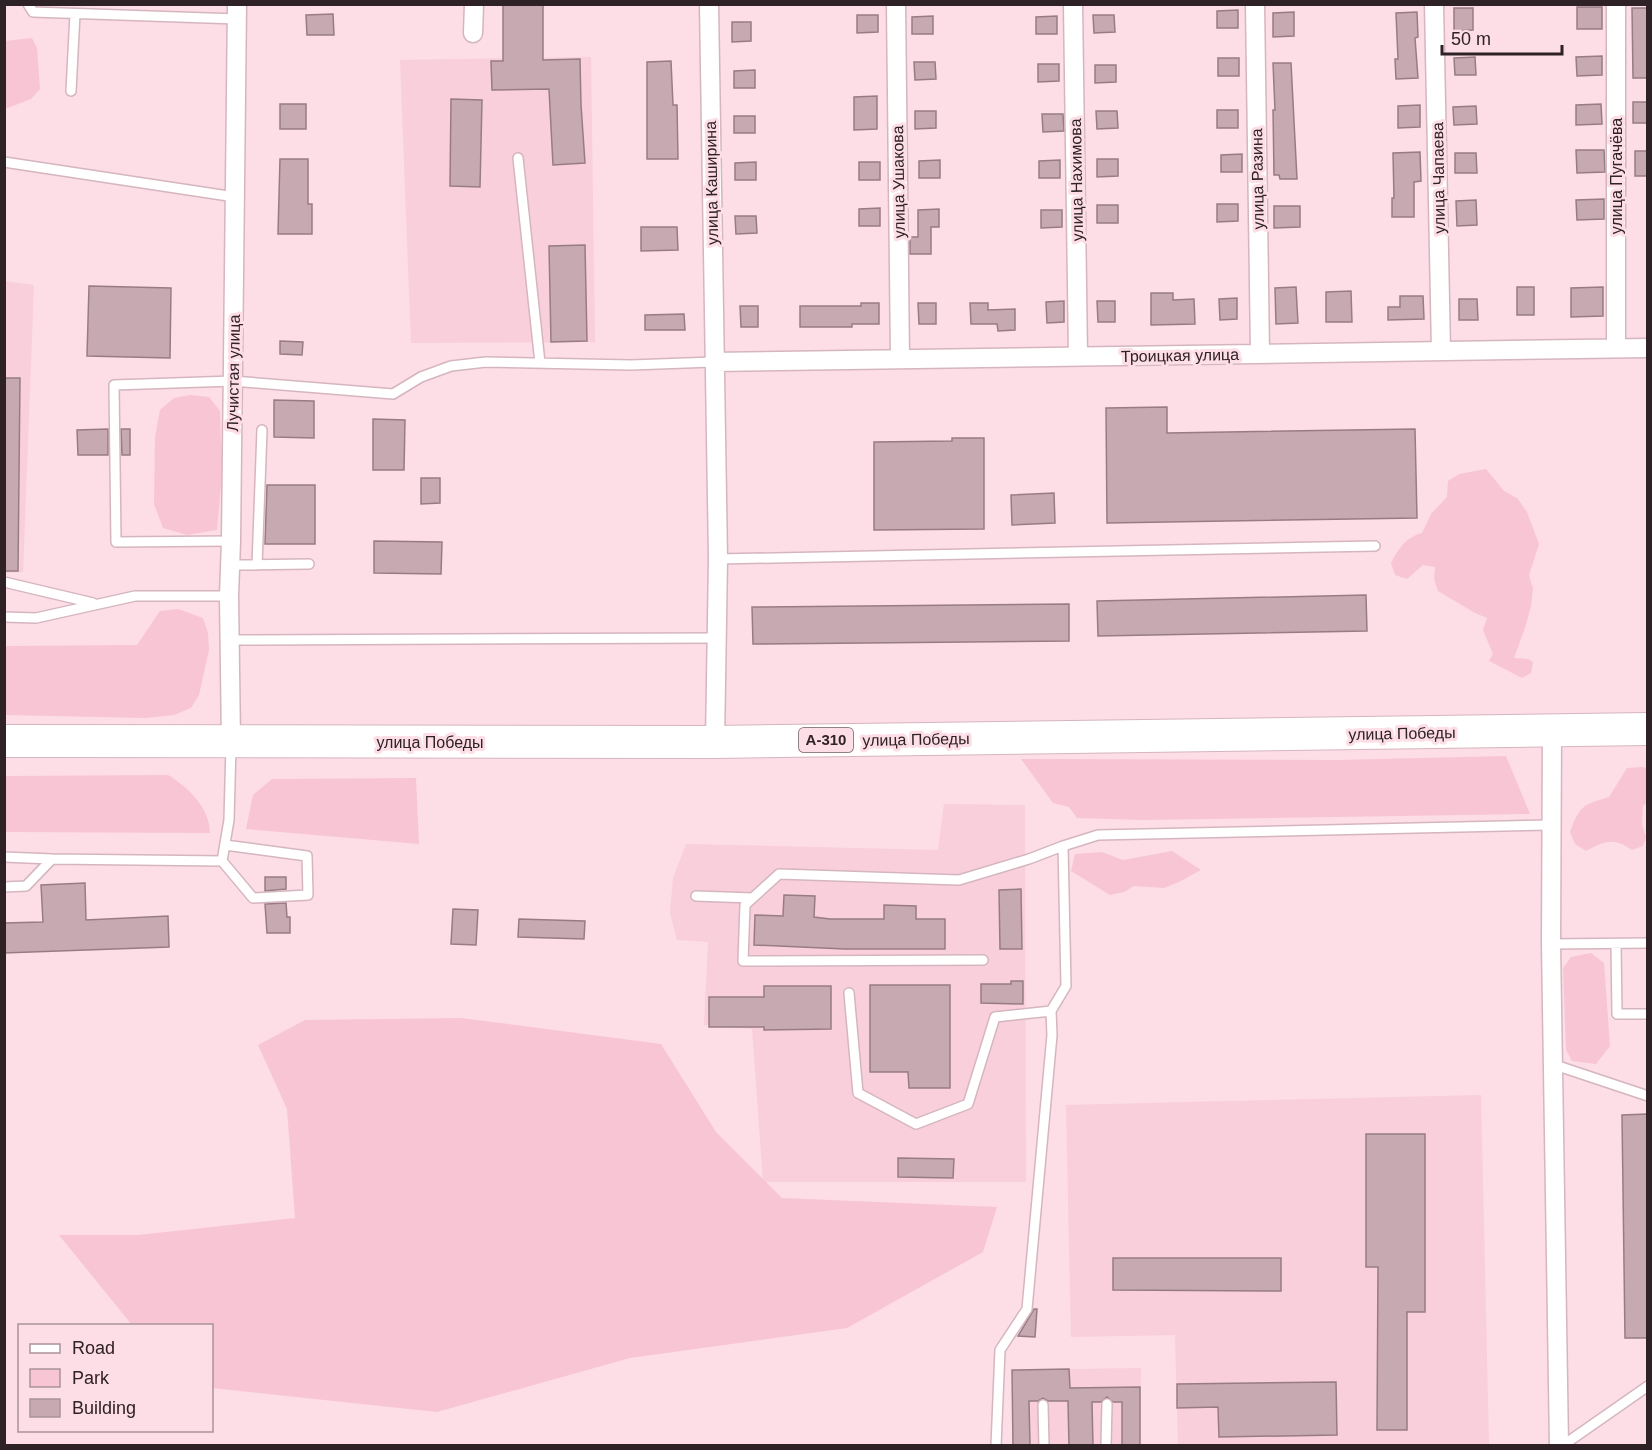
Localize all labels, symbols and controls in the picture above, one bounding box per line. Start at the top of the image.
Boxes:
scale bar [1442,18,1562,56]
text: 50 m [1451,29,1491,49]
street label: улица Нахимова [1067,118,1086,242]
street label: улица Пугачёва [1608,118,1625,234]
street label: улица Каширина [702,121,721,245]
street label: улица Чапаева [1429,122,1448,234]
street label: улица Ушакова [889,125,908,239]
street label: улица Разина [1248,128,1267,230]
street label: Лучистая улица [224,314,243,432]
street label: Троицкая улица [1121,346,1239,365]
street label: улица Победы [1348,724,1456,743]
road number: А-310 [799,728,853,752]
street label: улица Победы [862,730,970,749]
street label: улица Победы [376,734,484,751]
legend [18,1324,213,1432]
text: Road [72,1338,115,1358]
text: Park [72,1368,110,1388]
text: Building [72,1398,136,1418]

